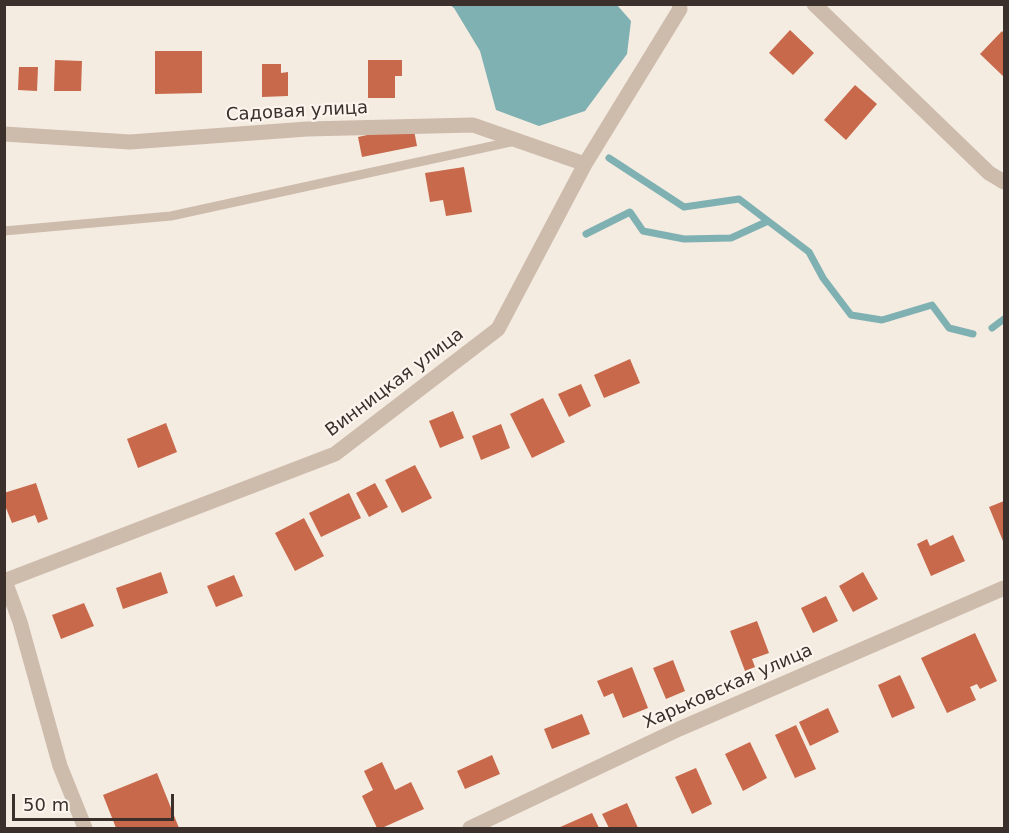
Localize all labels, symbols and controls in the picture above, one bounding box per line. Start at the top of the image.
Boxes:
street label: Садовая улица [225,97,369,127]
street label: Винницкая улица [322,324,468,442]
street label: Харьковская улица [640,640,816,734]
scale bar [15,782,177,820]
text: 50 m [23,794,69,815]

